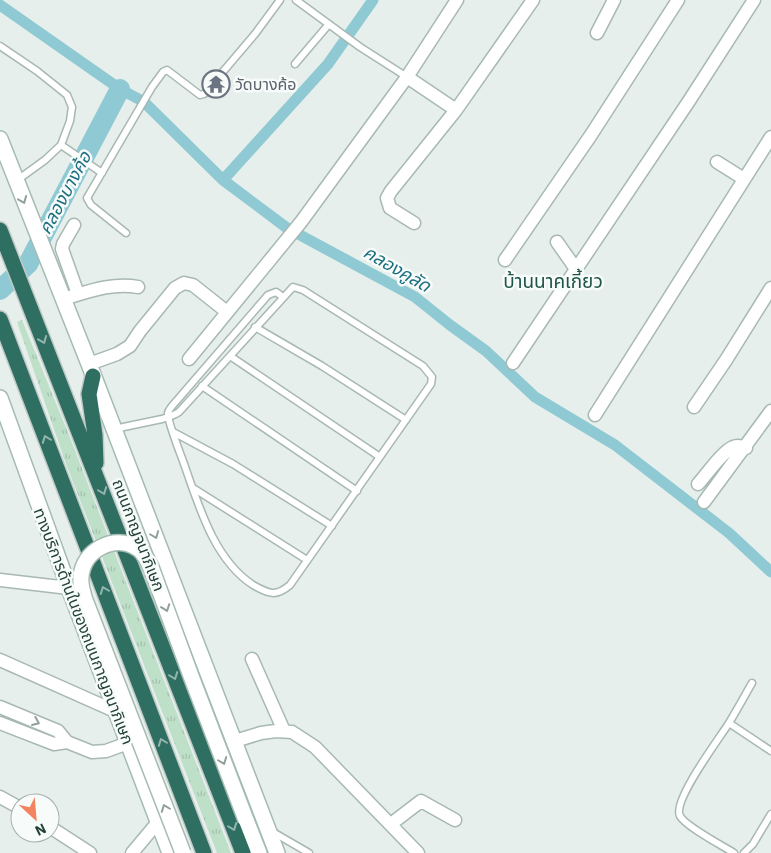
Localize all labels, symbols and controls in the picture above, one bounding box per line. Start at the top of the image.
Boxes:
temple icon: วัดบางค้อ [201,69,231,99]
place label: วัดบางค้อ [235,74,297,94]
water label: คลองบางค้อ [33,147,96,238]
one-way arrow [17,195,28,204]
water label: คลองคูลัด [360,240,436,297]
district label: บ้านนาคเกี้ยว [503,268,603,293]
one-way arrow [37,336,47,344]
one-way arrow [42,435,52,443]
street label: ถนนกาญจนาภิเษก [108,476,170,594]
one-way arrow [97,487,107,495]
street label: ทางบริการด้านในของถนนกาญจนาภิเษก [30,505,138,747]
one-way arrow [149,531,159,539]
one-way arrow [100,586,110,595]
one-way arrow [160,604,170,612]
one-way arrow [169,671,179,679]
one-way arrow [31,716,39,726]
one-way arrow [158,738,168,747]
one-way arrow [218,756,228,764]
north arrow [10,793,60,843]
one-way arrow [161,804,171,812]
text: N [32,819,49,840]
one-way arrow [227,822,237,831]

